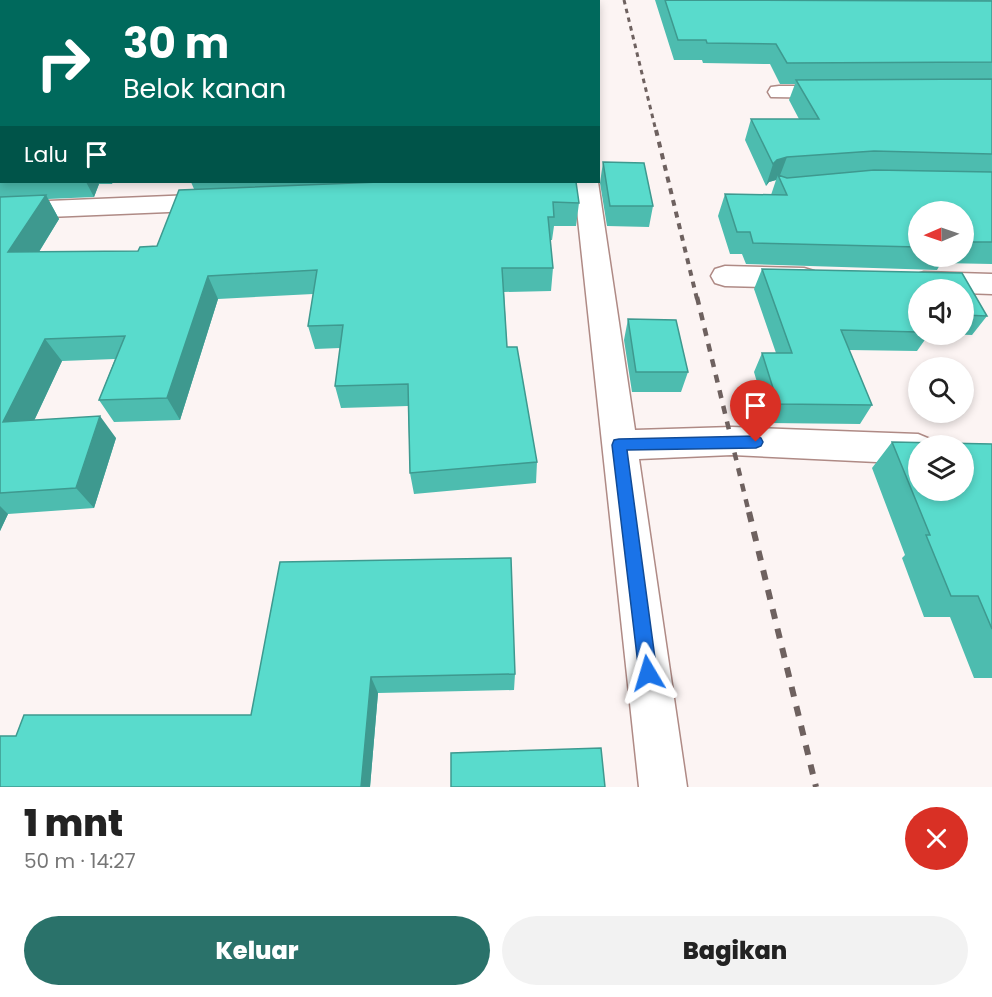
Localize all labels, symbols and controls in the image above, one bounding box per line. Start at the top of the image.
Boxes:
text: 30 m [123,14,229,73]
icon: right [24,24,102,102]
text: Belok kanan [123,70,286,107]
icon: arrive [80,138,113,171]
text: Lalu [24,139,68,170]
north arrow [908,201,974,267]
map controls [908,201,974,501]
button: sound [908,279,974,345]
button: search [908,357,974,423]
pin [730,380,781,442]
icon: arrive [739,389,772,422]
button: layers [908,435,974,501]
position arrow [616,641,680,705]
text: 1 mnt [24,798,123,849]
button: close [905,807,968,870]
text: 50 m · 14:27 [24,847,136,875]
button: Keluar [24,916,490,985]
button: Bagikan [502,916,968,985]

